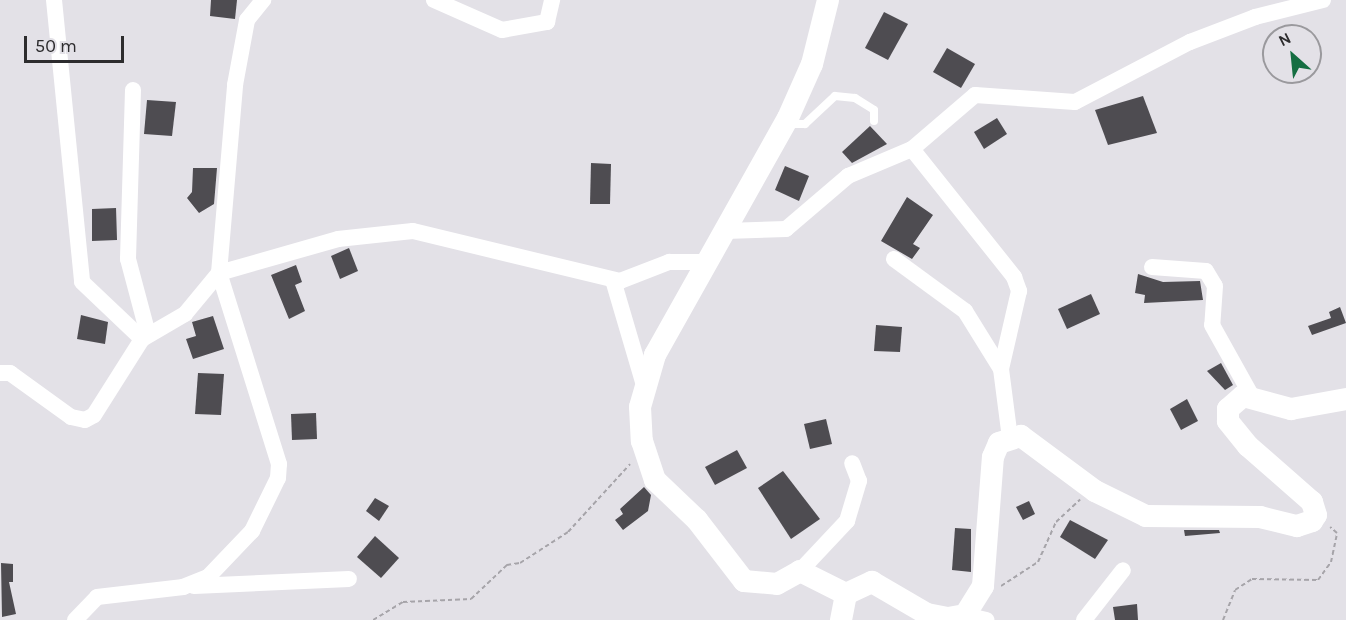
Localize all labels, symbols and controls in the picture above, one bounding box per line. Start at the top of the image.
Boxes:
scale bar [27,24,128,62]
north arrow [1262,24,1322,84]
text: N [1275,28,1294,50]
text: 50 m [35,35,77,57]

